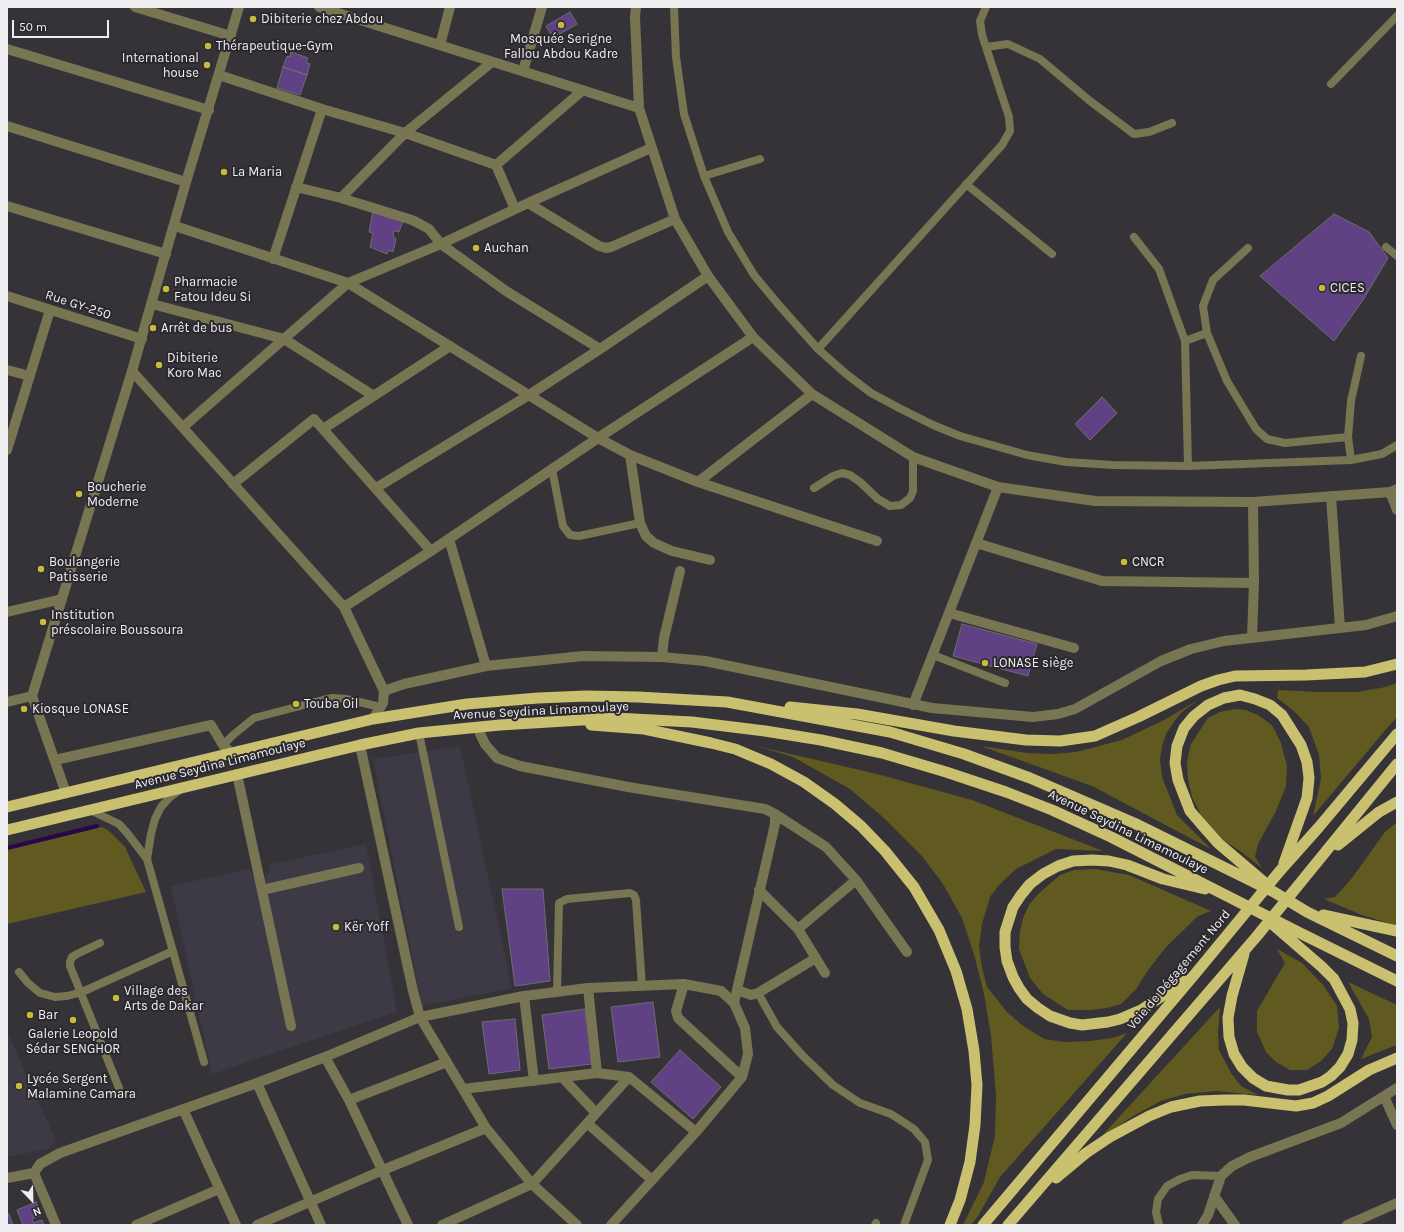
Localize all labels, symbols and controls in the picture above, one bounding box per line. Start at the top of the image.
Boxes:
place label: Dibiterie chez Abdou [261,11,383,27]
scale bar [14,12,111,38]
marker: Dibiterie chez Abdou [248,14,258,24]
text: 50 m [19,20,47,34]
marker: Mosquée Serigne Fallou Abdou Kadre [556,20,566,30]
place label: Mosquée Serigne Fallou Abdou Kadre [504,31,618,62]
place label: Thérapeutique-Gym [216,38,333,54]
marker: Thérapeutique-Gym [203,41,213,51]
place label: International house [122,50,199,81]
marker: International house [202,60,212,70]
place label: La Maria [232,164,282,180]
marker: La Maria [219,167,229,177]
place label: Auchan [484,240,529,256]
marker: Auchan [471,243,481,253]
place label: Pharmacie Fatou Ideu Si [174,274,251,305]
place label: CICES [1330,280,1365,296]
marker: CICES [1317,283,1327,293]
marker: Pharmacie Fatou Ideu Si [161,284,171,294]
street label: Rue GY-250 [43,287,113,323]
place label: Arrêt de bus [161,320,232,336]
marker: Arrêt de bus [148,323,158,333]
place label: Dibiterie Koro Mac [167,350,222,381]
marker: Dibiterie Koro Mac [154,360,164,370]
place label: Boucherie Moderne [87,479,147,510]
marker: Boucherie Moderne [74,489,84,499]
place label: Boulangerie Patisserie [49,554,120,585]
place label: CNCR [1132,554,1165,570]
marker: CNCR [1119,557,1129,567]
marker: Boulangerie Patisserie [36,564,46,574]
place label: Institution préscolaire Boussoura [51,607,183,638]
marker: Institution préscolaire Boussoura [38,617,48,627]
place label: LONASE siège [993,655,1073,671]
marker: LONASE siège [980,658,990,668]
place label: Touba Oil [304,696,358,712]
marker: Touba Oil [291,699,301,709]
street label: Avenue Seydina Limamoulaye [453,699,629,723]
place label: Kiosque LONASE [32,701,129,717]
marker: Kiosque LONASE [19,704,29,714]
street label: Avenue Seydina Limamoulaye [133,735,307,793]
street label: Avenue Seydina Limamoulaye [1045,786,1211,878]
street label: Voie de Dégagement Nord [1124,907,1234,1033]
place label: Kër Yoff [344,919,389,935]
marker: Kër Yoff [331,922,341,932]
place label: Village des Arts de Dakar [124,983,203,1014]
marker: Village des Arts de Dakar [111,993,121,1003]
place label: Bar [38,1007,58,1023]
marker: Bar [25,1010,35,1020]
marker: Galerie Leopold Sédar SENGHOR [68,1015,78,1025]
place label: Galerie Leopold Sédar SENGHOR [26,1026,120,1057]
place label: Lycée Sergent Malamine Camara [27,1071,136,1102]
marker: Lycée Sergent Malamine Camara [14,1081,24,1091]
north arrow [12,1180,52,1220]
text: N [31,1204,43,1219]

